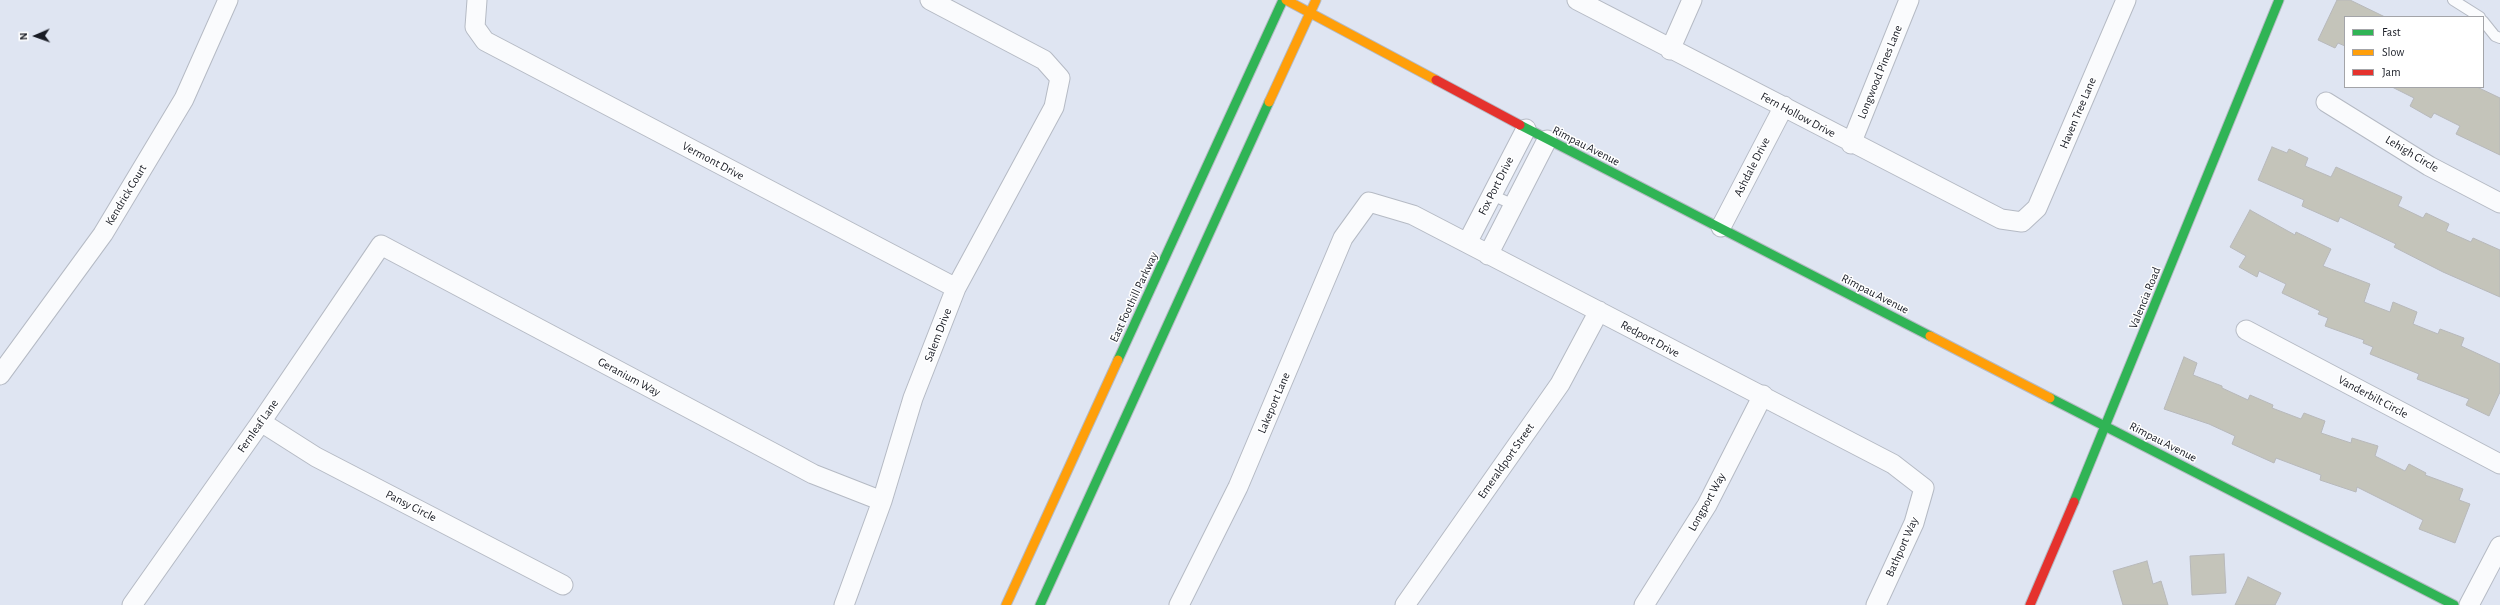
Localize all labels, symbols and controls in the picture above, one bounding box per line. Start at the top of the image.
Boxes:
north arrow [16,16,56,56]
legend [2344,16,2484,88]
street label: Longwood Pines Lane [1855,23,1905,121]
text: Fast [2382,26,2401,38]
text: N [18,32,29,40]
text: Slow [2382,46,2404,58]
text: Jam [2382,66,2401,78]
street label: Haven Tree Lane [2056,75,2100,151]
street label: Fern Hollow Drive [1758,89,1838,141]
street label: Rimpau Avenue [1550,123,1622,169]
street label: Lehigh Circle [2383,132,2441,176]
street label: Ashdale Drive [1731,135,1773,199]
street label: Vermont Drive [680,139,746,183]
street label: Fox Port Drive [1475,154,1517,218]
street label: Kendrick Court [102,162,150,228]
street label: East Foothill Parkway [1107,250,1161,344]
street label: Valencia Road [2126,265,2164,331]
street label: Rimpau Avenue [1839,271,1911,317]
street label: Salem Drive [921,306,955,364]
street label: Redport Drive [1618,318,1682,360]
street label: Geranium Way [595,354,663,400]
street label: Lakeport Lane [1255,370,1293,436]
street label: Vanderbilt Circle [2335,372,2411,422]
street label: Fernleaf Lane [234,396,282,456]
street label: Rimpau Avenue [2127,419,2199,465]
street label: Emeraldport Street [1475,420,1537,502]
street label: Longport Way [1685,470,1729,534]
street label: Pansy Circle [383,487,439,525]
street label: Bathport Way [1882,515,1922,579]

